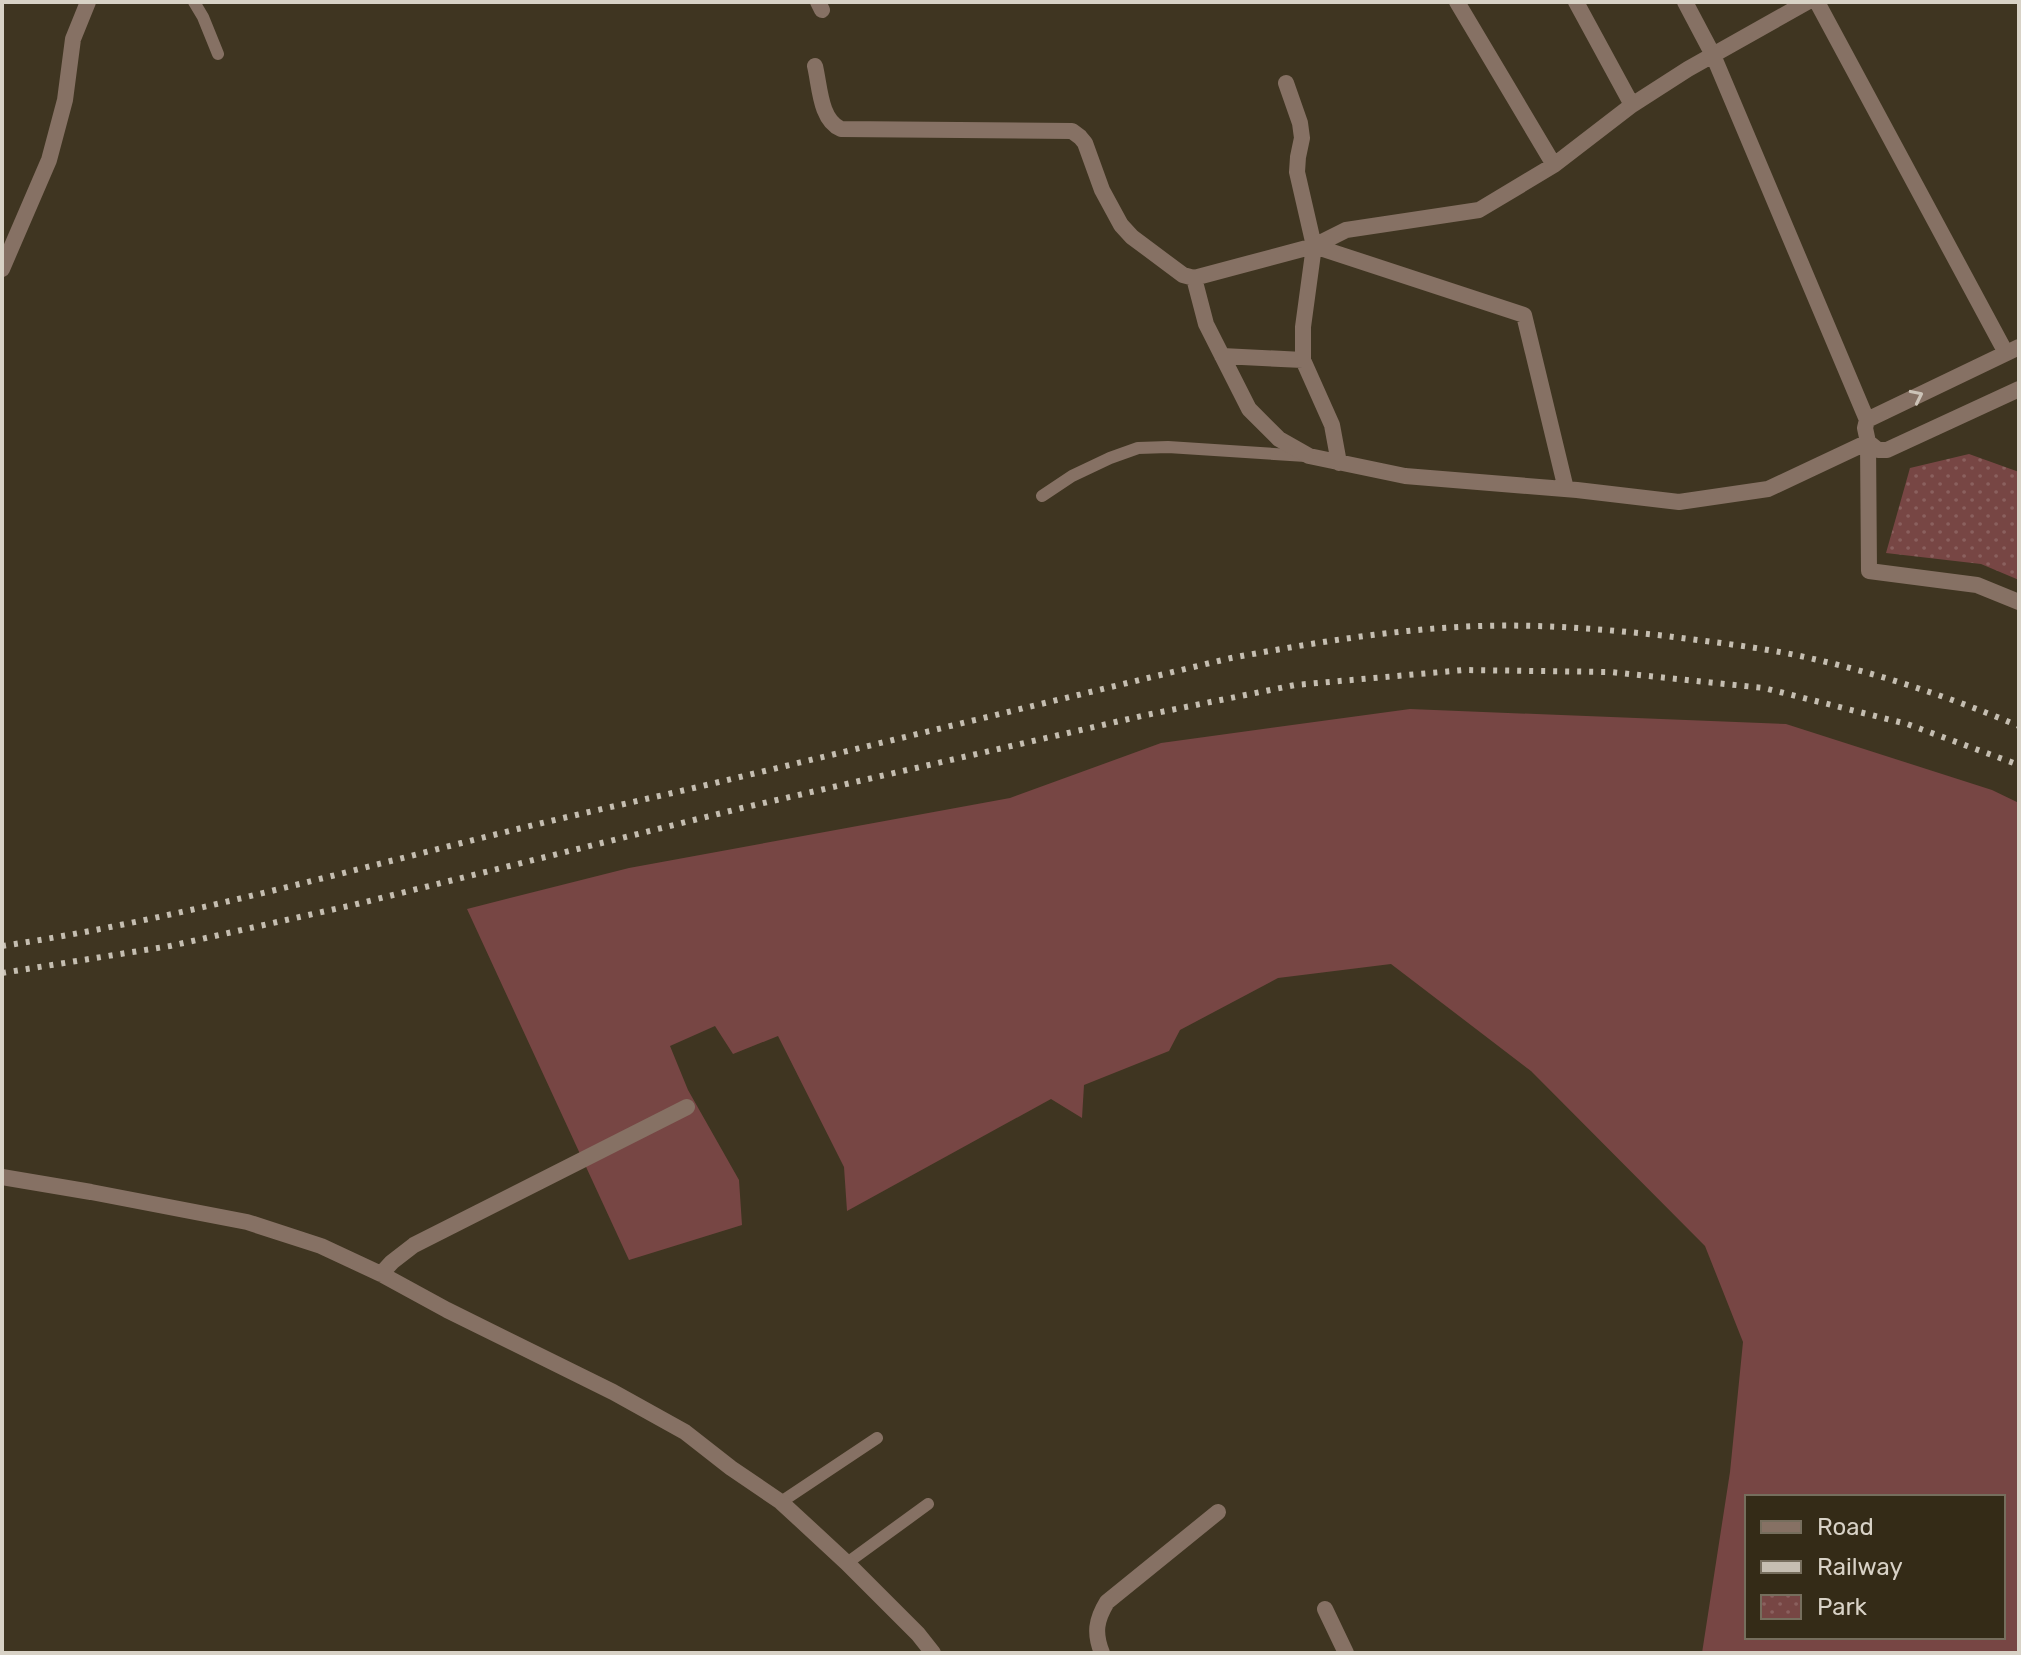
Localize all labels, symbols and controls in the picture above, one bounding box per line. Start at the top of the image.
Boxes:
one-way arrow [1908,390,1923,406]
legend [1745,1495,2005,1639]
text: Road [1817,1513,1874,1541]
text: Railway [1817,1553,1903,1581]
text: Park [1817,1593,1868,1621]

